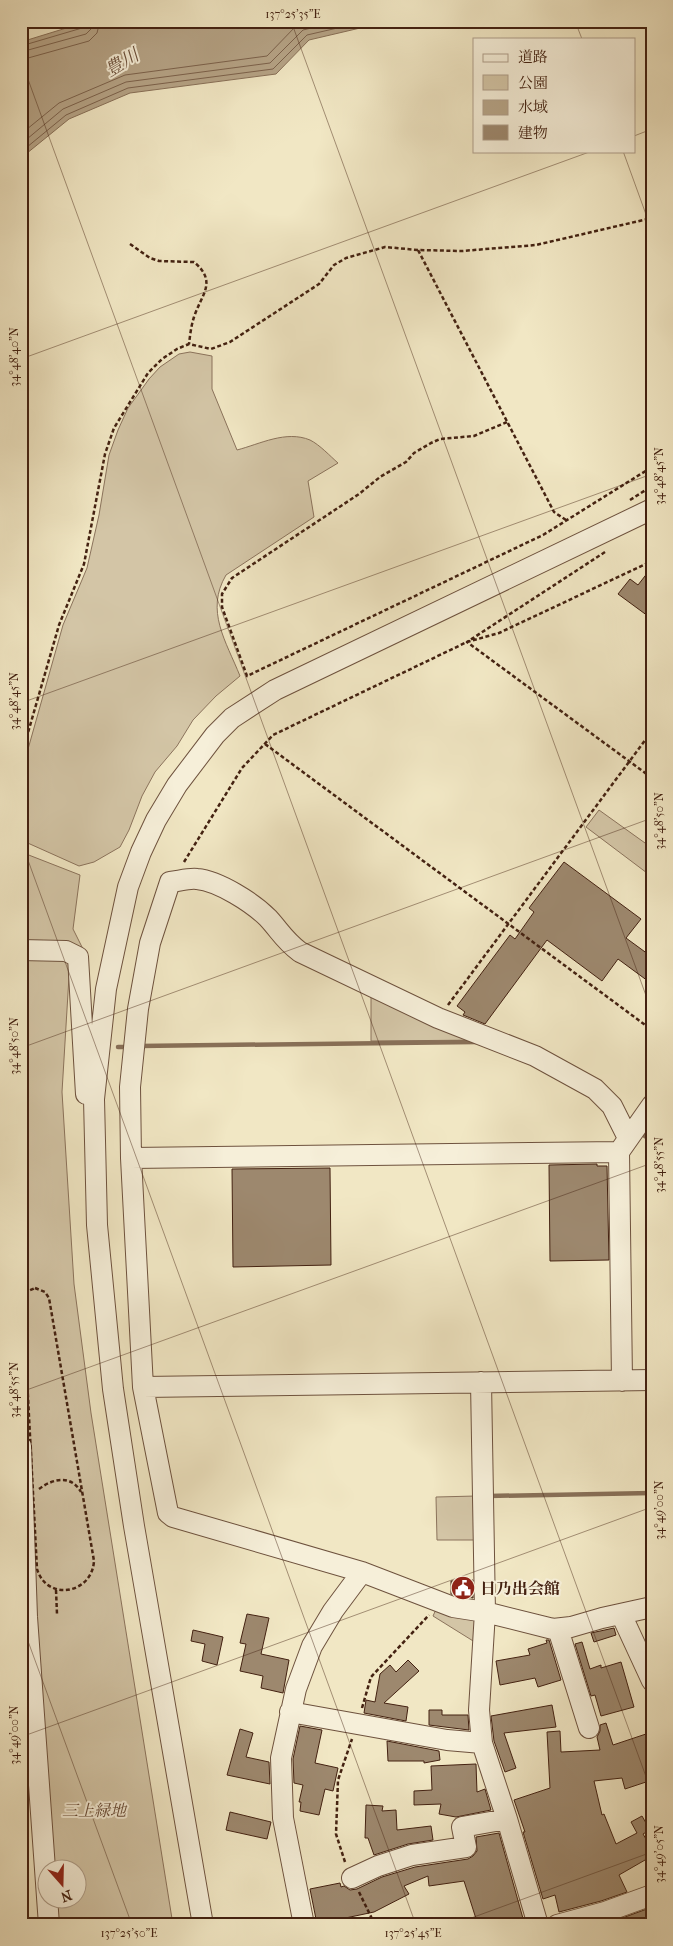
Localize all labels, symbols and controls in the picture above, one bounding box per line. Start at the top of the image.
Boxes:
text: 137°25'35"E [265,7,321,21]
legend [473,38,636,152]
water label: 豊川 [101,44,145,81]
text: 道路 [518,48,548,66]
text: 公園 [518,74,548,92]
text: 水域 [518,98,548,116]
text: 建物 [518,124,548,142]
text: 34°48'40"N [7,327,21,387]
text: 34°48'45"N [652,447,666,505]
text: 34°48'45"N [7,672,21,730]
text: 34°48'50"N [652,792,666,850]
text: 34°48'50"N [7,1017,21,1075]
text: 34°48'55"N [652,1137,666,1193]
text: 34°48'55"N [7,1362,21,1418]
text: 34°49'00"N [652,1480,666,1540]
public building icon: 日乃出会館 [450,1575,476,1601]
place label: 日乃出会館 [480,1579,560,1598]
text: 34°49'00"N [7,1705,21,1765]
park label: 三上緑地 [62,1801,128,1820]
text: 34°49'05"N [652,1825,666,1883]
north arrow [38,1858,88,1908]
text: N [58,1886,74,1906]
text: 137°25'50"E [100,1926,158,1940]
text: 137°25'45"E [384,1926,442,1940]

